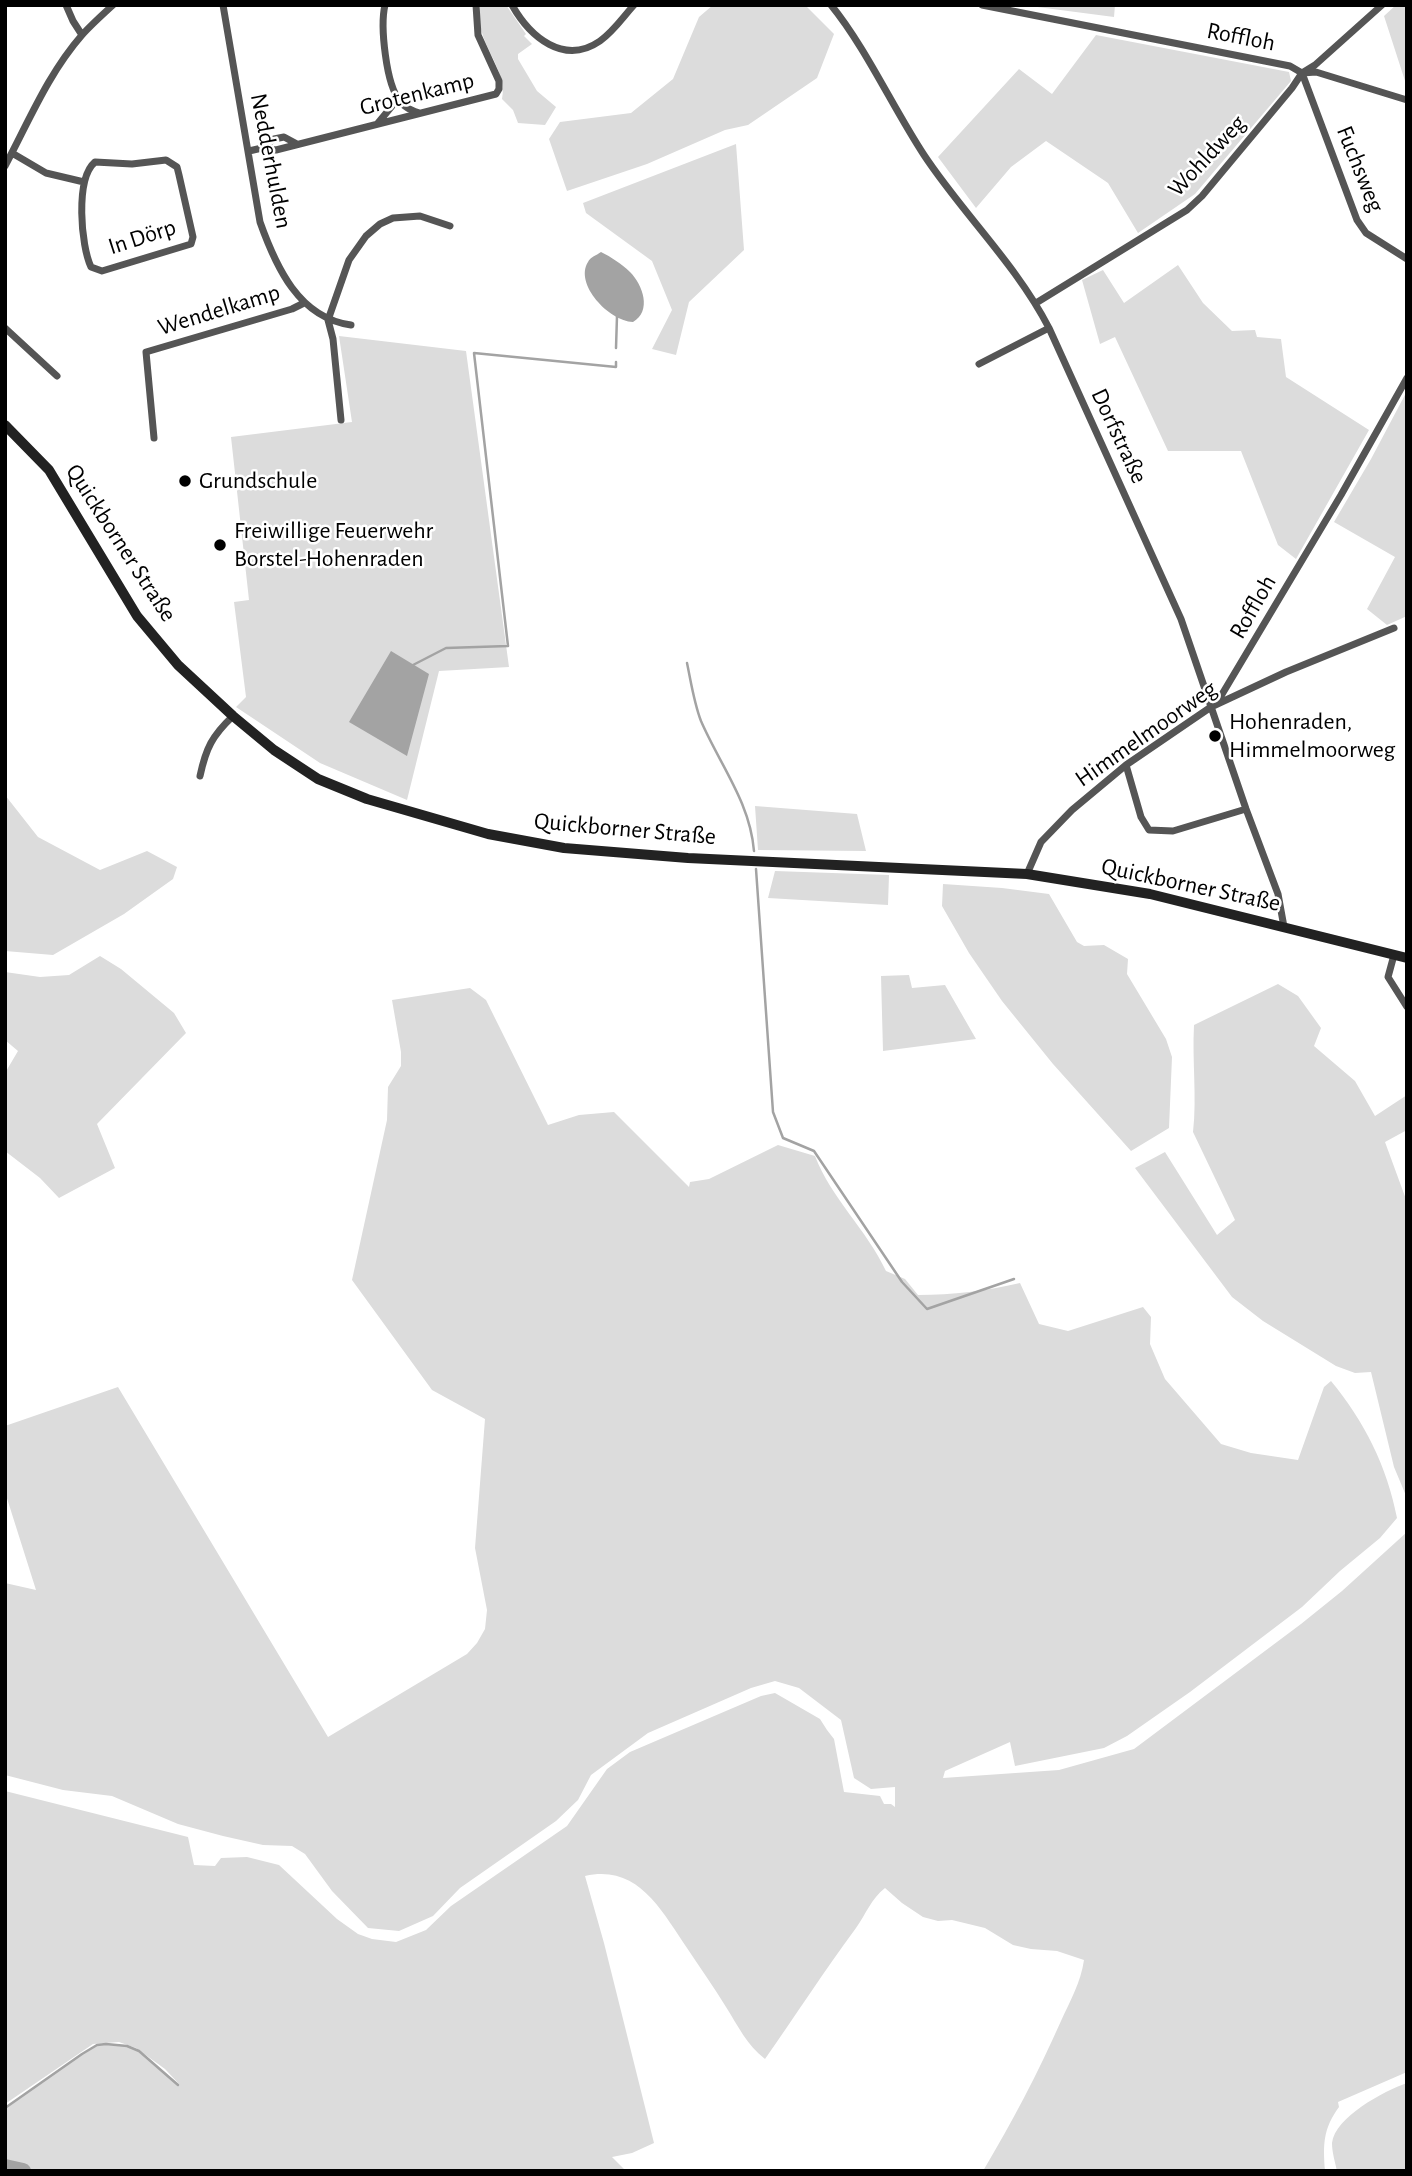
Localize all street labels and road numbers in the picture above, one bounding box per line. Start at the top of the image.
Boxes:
street label: Roffloh [1204,16,1278,58]
street label: Grotenkamp [357,66,477,122]
street label: Nedderhulden [244,91,298,231]
street label: Wohldweg [1162,109,1252,203]
street label: Fuchsweg [1330,122,1390,216]
street label: In Dörp [104,213,180,261]
street label: Wendelkamp [155,278,283,342]
street label: Dorfstraße [1084,384,1154,488]
street label: Quickborner Straße [59,459,183,627]
street label: Roffloh [1223,570,1283,644]
street label: Himmelmoorweg [1070,675,1222,793]
street label: Quickborner Straße [533,807,717,851]
street label: Quickborner Straße [1099,852,1283,918]

